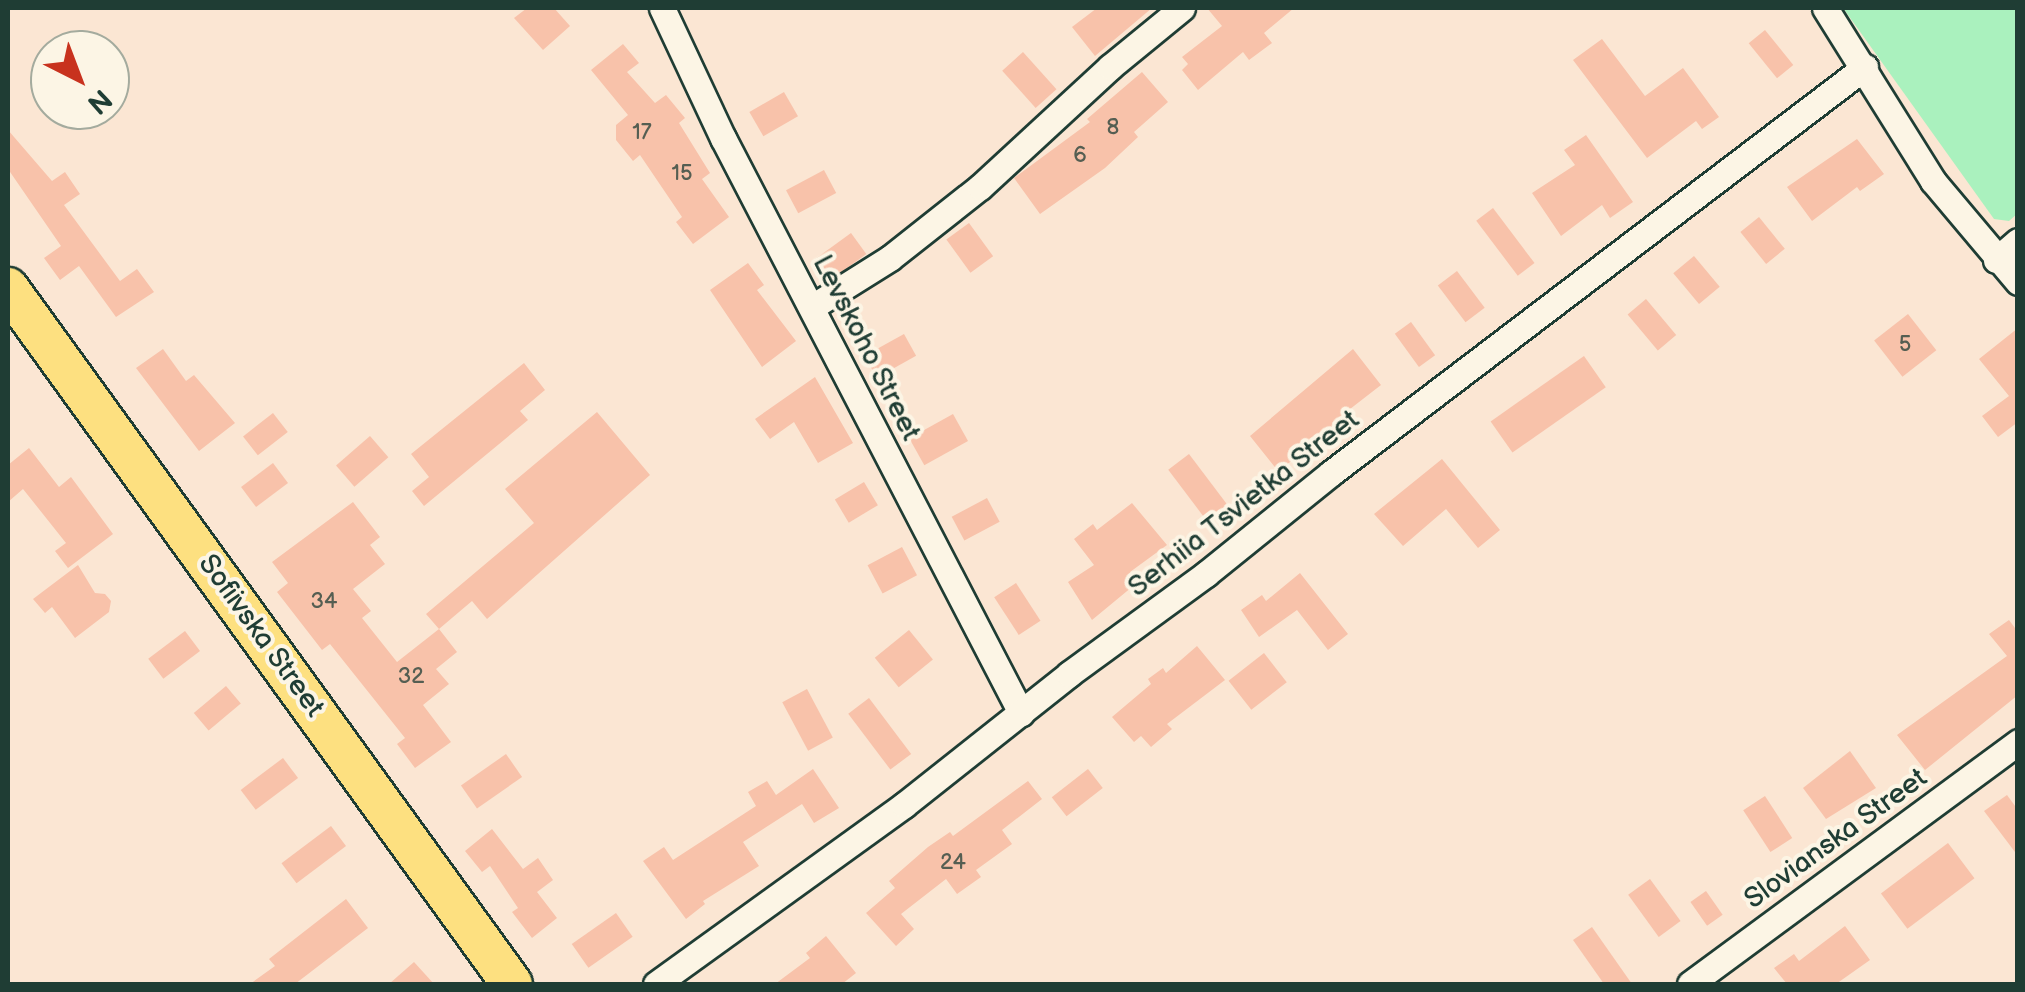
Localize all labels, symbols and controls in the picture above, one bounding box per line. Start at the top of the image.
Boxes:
north arrow [30,30,130,130]
text: N [80,82,118,120]
house number: 8 [1107,115,1119,141]
house number: 17 [632,120,652,146]
house number: 6 [1073,143,1087,169]
house number: 15 [671,161,693,187]
street label: Levskoho Street [805,249,927,447]
house number: 5 [1899,332,1911,358]
street label: Serhiia Tsvietka Street [1121,403,1367,605]
street label: Sofiivska Street [191,548,331,724]
house number: 34 [311,589,337,615]
house number: 32 [398,664,424,690]
street label: Slovianska Street [1738,761,1934,917]
house number: 24 [940,850,966,876]

